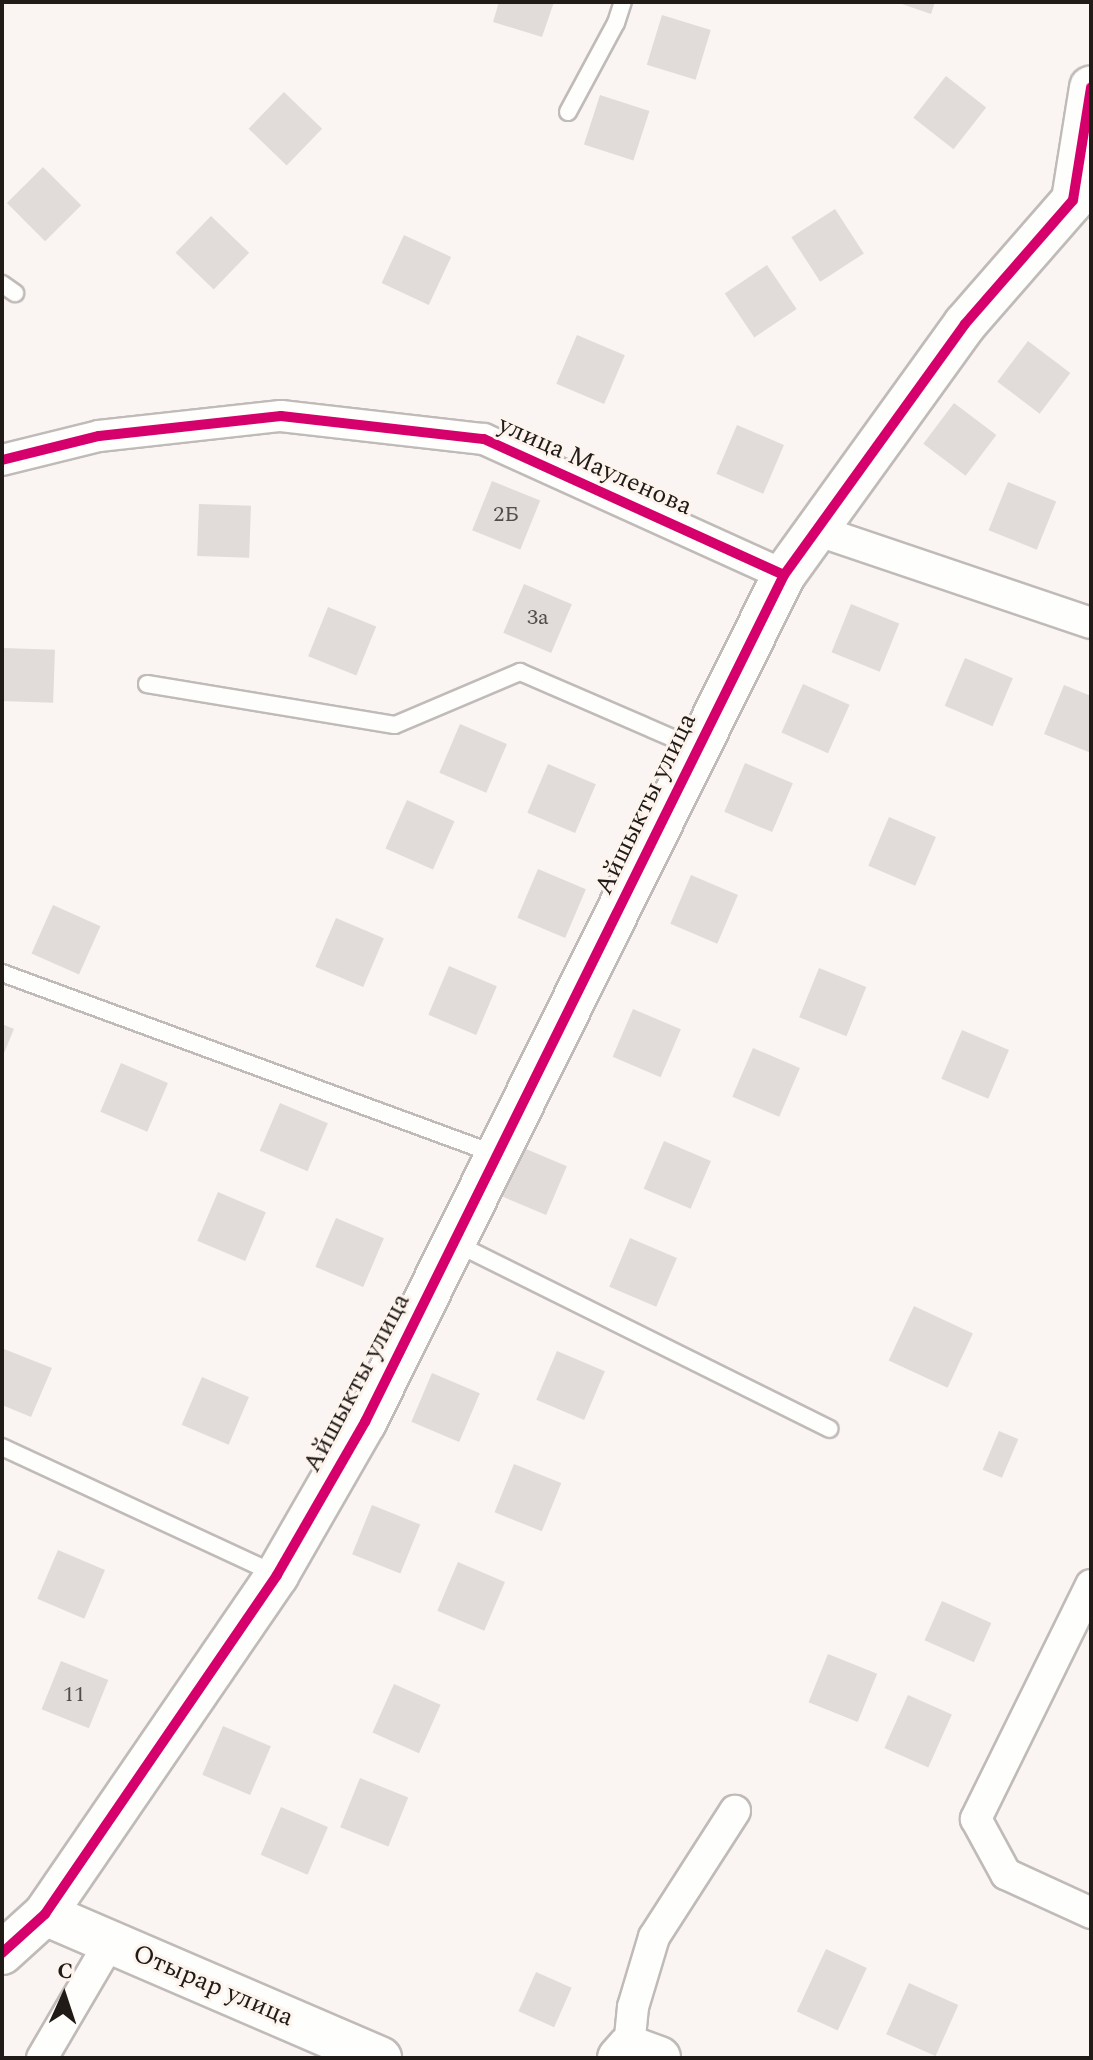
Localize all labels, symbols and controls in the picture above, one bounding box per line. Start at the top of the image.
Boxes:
street label: улица Мауленова [493,409,697,523]
house number: 2Б [493,502,519,528]
house number: 3а [527,605,549,631]
street label: Айшыкты улица [589,708,703,900]
street label: Айшыкты улица [297,1288,417,1478]
house number: 11 [63,1682,85,1708]
street label: Отырар улица [128,1938,298,2034]
text: С [57,1955,74,1988]
north arrow [24,1956,104,2036]

